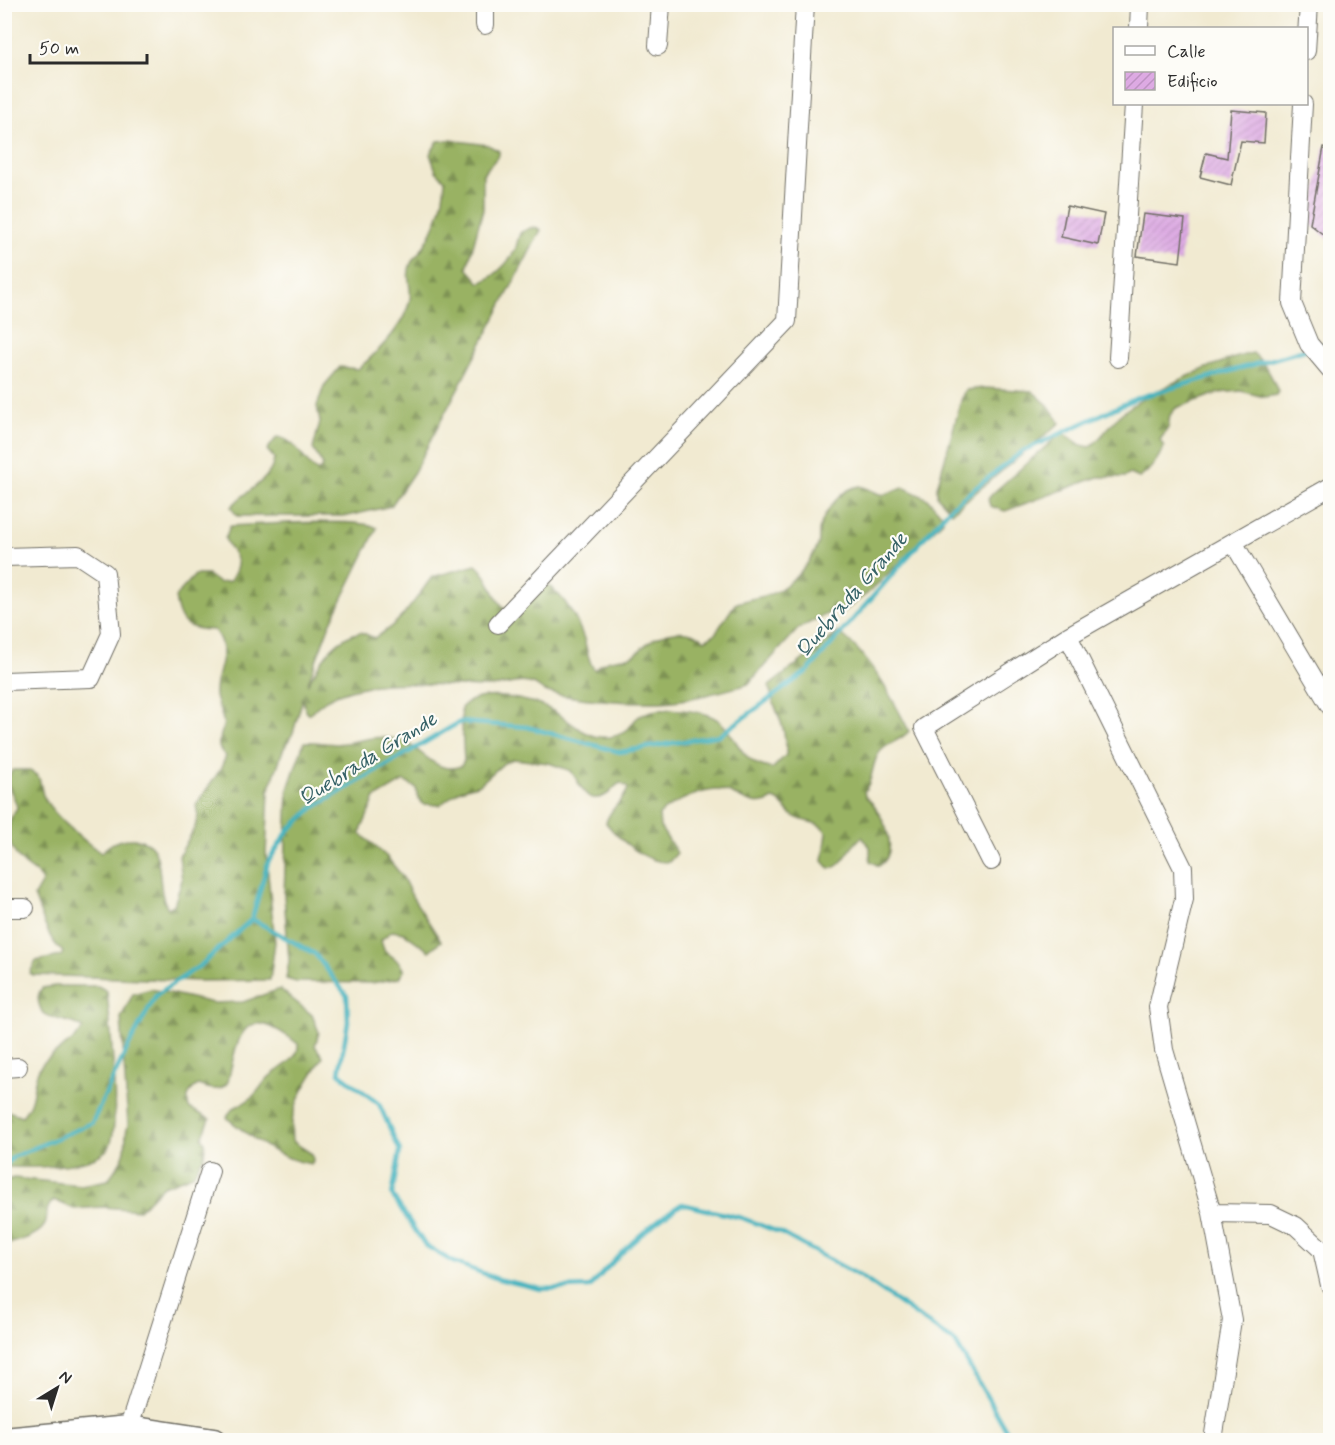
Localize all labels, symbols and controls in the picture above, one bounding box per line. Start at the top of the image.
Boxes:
scale bar [30,27,147,65]
legend [1113,27,1308,105]
text: 50 m [39,37,79,61]
text: Calle [1167,40,1206,64]
text: Edificio [1167,70,1218,94]
water label: Quebrada Grande [789,525,915,664]
water label: Quebrada Grande [293,705,443,813]
north arrow [27,1358,87,1418]
text: N [55,1366,76,1389]

